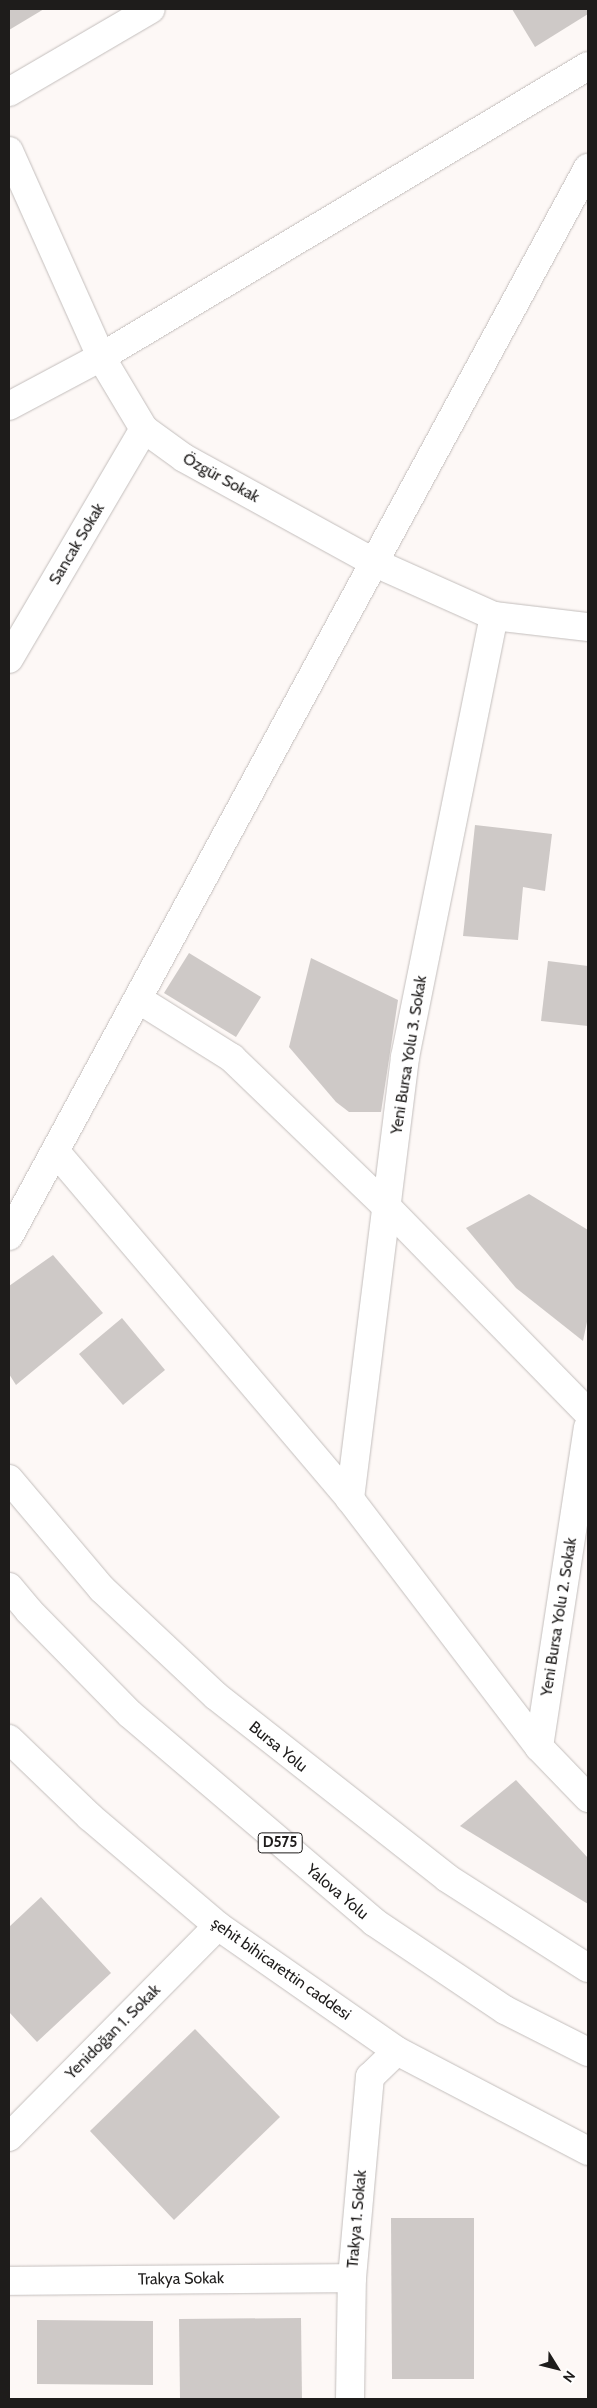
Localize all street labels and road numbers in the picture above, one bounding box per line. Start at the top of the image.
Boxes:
street label: Özgür Sokak [179,449,263,507]
street label: Sancak Sokak [45,500,109,588]
street label: Yeni Bursa Yolu 3. Sokak [387,974,431,1136]
street label: Yeni Bursa Yolu 2. Sokak [537,1536,581,1698]
street label: Bursa Yolu [245,1718,311,1776]
road number: D575 [258,1830,302,1856]
street label: Yalova Yolu [302,1860,372,1924]
street label: şehit bihicarettin caddesi [208,1914,354,2024]
street label: Yenidoğan 1. Sokak [62,1981,164,2083]
street label: Trakya 1. Sokak [343,2169,371,2269]
street label: Trakya Sokak [138,2269,224,2289]

